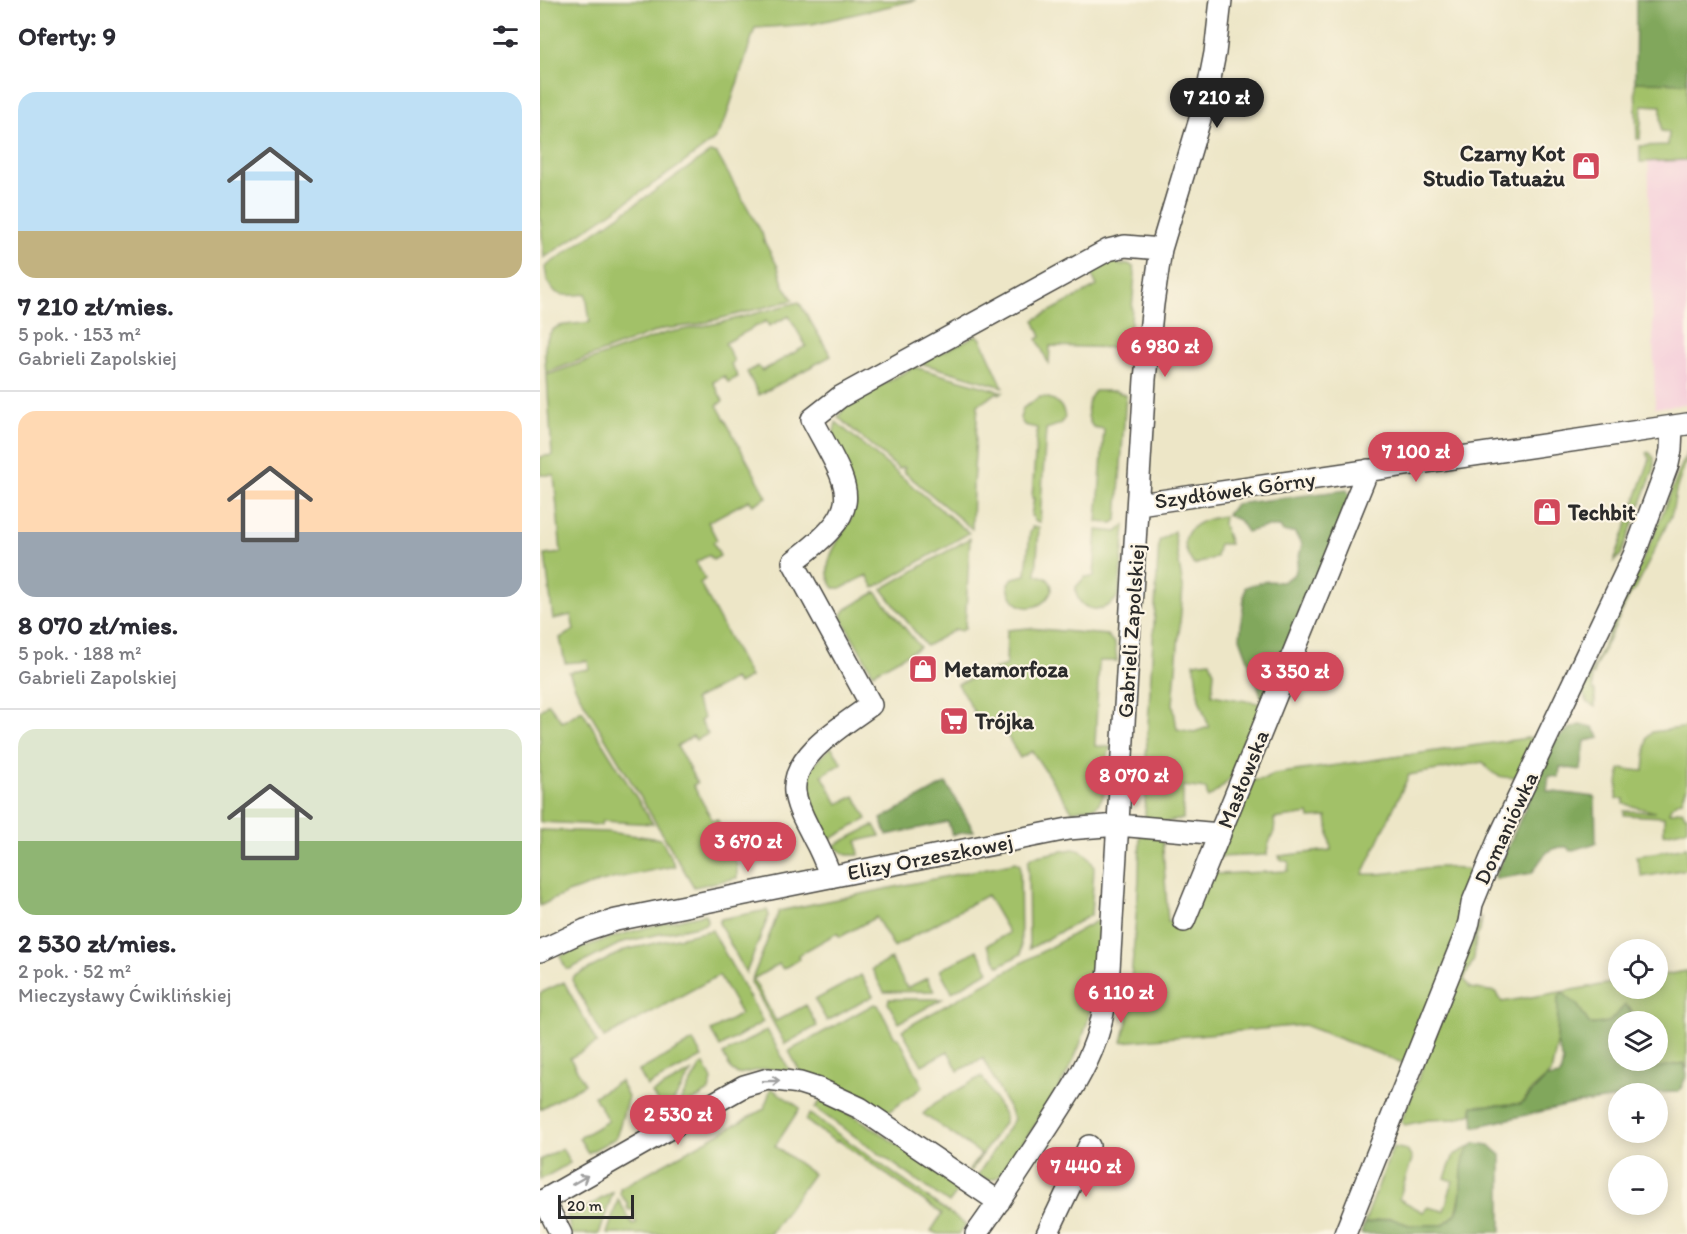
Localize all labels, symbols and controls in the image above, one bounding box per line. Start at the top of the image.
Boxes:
text: Oferty: 9 [18,20,116,52]
icon: filters [489,20,522,53]
pin: 7 210 zł [1155,78,1279,129]
text: 7 210 zł [1184,85,1250,109]
icon: home [216,131,324,239]
place label: Czarny Kot Studio Tatuażu [1423,140,1566,192]
shop icon: Czarny Kot Studio Tatuażu [1570,150,1602,182]
text: 7 210 zł/mies. [18,290,174,322]
text: 5 pok. · 153 m² [18,322,141,346]
pin: 6 980 zł [1103,327,1227,378]
text: 6 980 zł [1131,334,1199,358]
text: Gabrieli Zapolskiej [18,346,177,370]
pin: 7 100 zł [1354,432,1478,483]
text: 7 100 zł [1382,439,1450,463]
icon: home [216,450,324,558]
street label: Szydłówek Górny [1153,465,1318,515]
shop icon: Techbit [1531,496,1563,528]
place label: Techbit [1567,499,1636,526]
street label: Gabrieli Zapolskiej [1111,543,1151,719]
text: 8 070 zł/mies. [18,609,178,641]
text: 5 pok. · 188 m² [18,641,142,665]
pin: 3 350 zł [1233,652,1357,703]
shop icon: Metamorfoza [907,653,939,685]
place label: Metamorfoza [944,656,1069,683]
text: 3 350 zł [1261,659,1329,683]
text: Gabrieli Zapolskiej [18,665,177,689]
supermarket icon: Trójka [938,705,970,737]
place label: Trójka [974,708,1035,735]
street label: Masłowska [1211,725,1275,832]
pin: 8 070 zł [1072,756,1196,807]
text: 8 070 zł [1099,763,1169,787]
street label: Domaniówka [1468,767,1544,889]
icon: home [216,768,324,876]
pin: 3 670 zł [686,822,810,873]
street label: Elizy Orzeszkowej [845,828,1015,886]
text: 3 670 zł [714,829,782,853]
text: 2 530 zł/mies. [18,927,177,959]
map controls [1608,939,1668,1215]
button: locate [1608,939,1668,999]
text: 2 pok. · 52 m² [18,959,131,983]
pin: 6 110 zł [1059,973,1183,1024]
text: 6 110 zł [1088,980,1154,1004]
text: Mieczysławy Ćwiklińskiej [18,983,231,1007]
button: layers [1608,1011,1668,1071]
one-way arrow [760,1075,780,1087]
button: + [1608,1083,1668,1143]
pin: 2 530 zł [616,1095,740,1146]
text: 2 530 zł [644,1102,712,1126]
pin: 7 440 zł [1024,1147,1148,1198]
text: 7 440 zł [1051,1154,1121,1178]
button: − [1608,1155,1668,1215]
one-way arrow [571,1173,588,1185]
scale bar [558,1192,634,1220]
text: 20 m [567,1196,602,1215]

